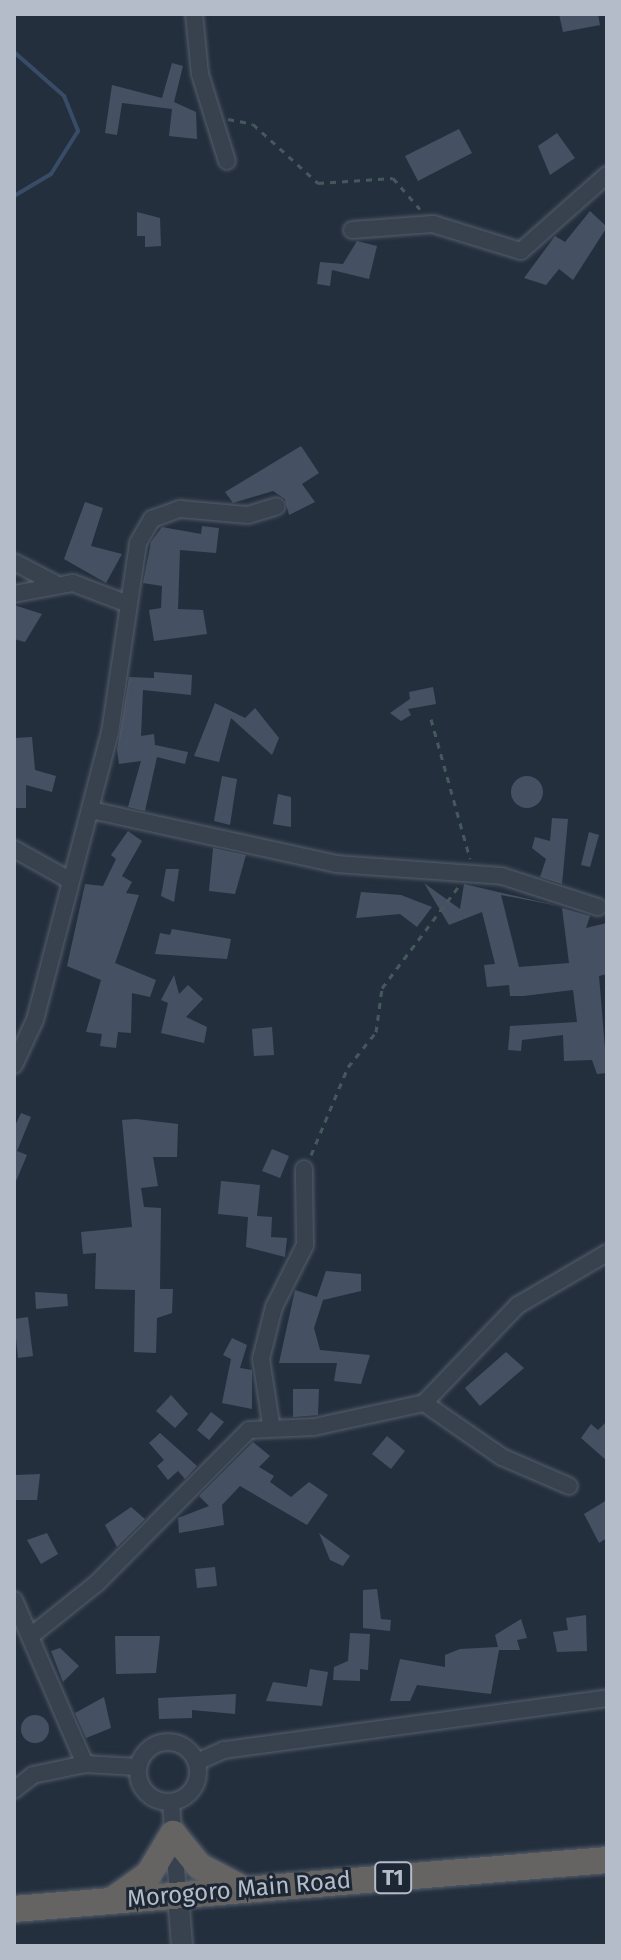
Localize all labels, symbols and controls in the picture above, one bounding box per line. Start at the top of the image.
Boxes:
road number: T1 [373,1860,413,1896]
street label: Morogoro Main Road [126,1866,352,1914]

